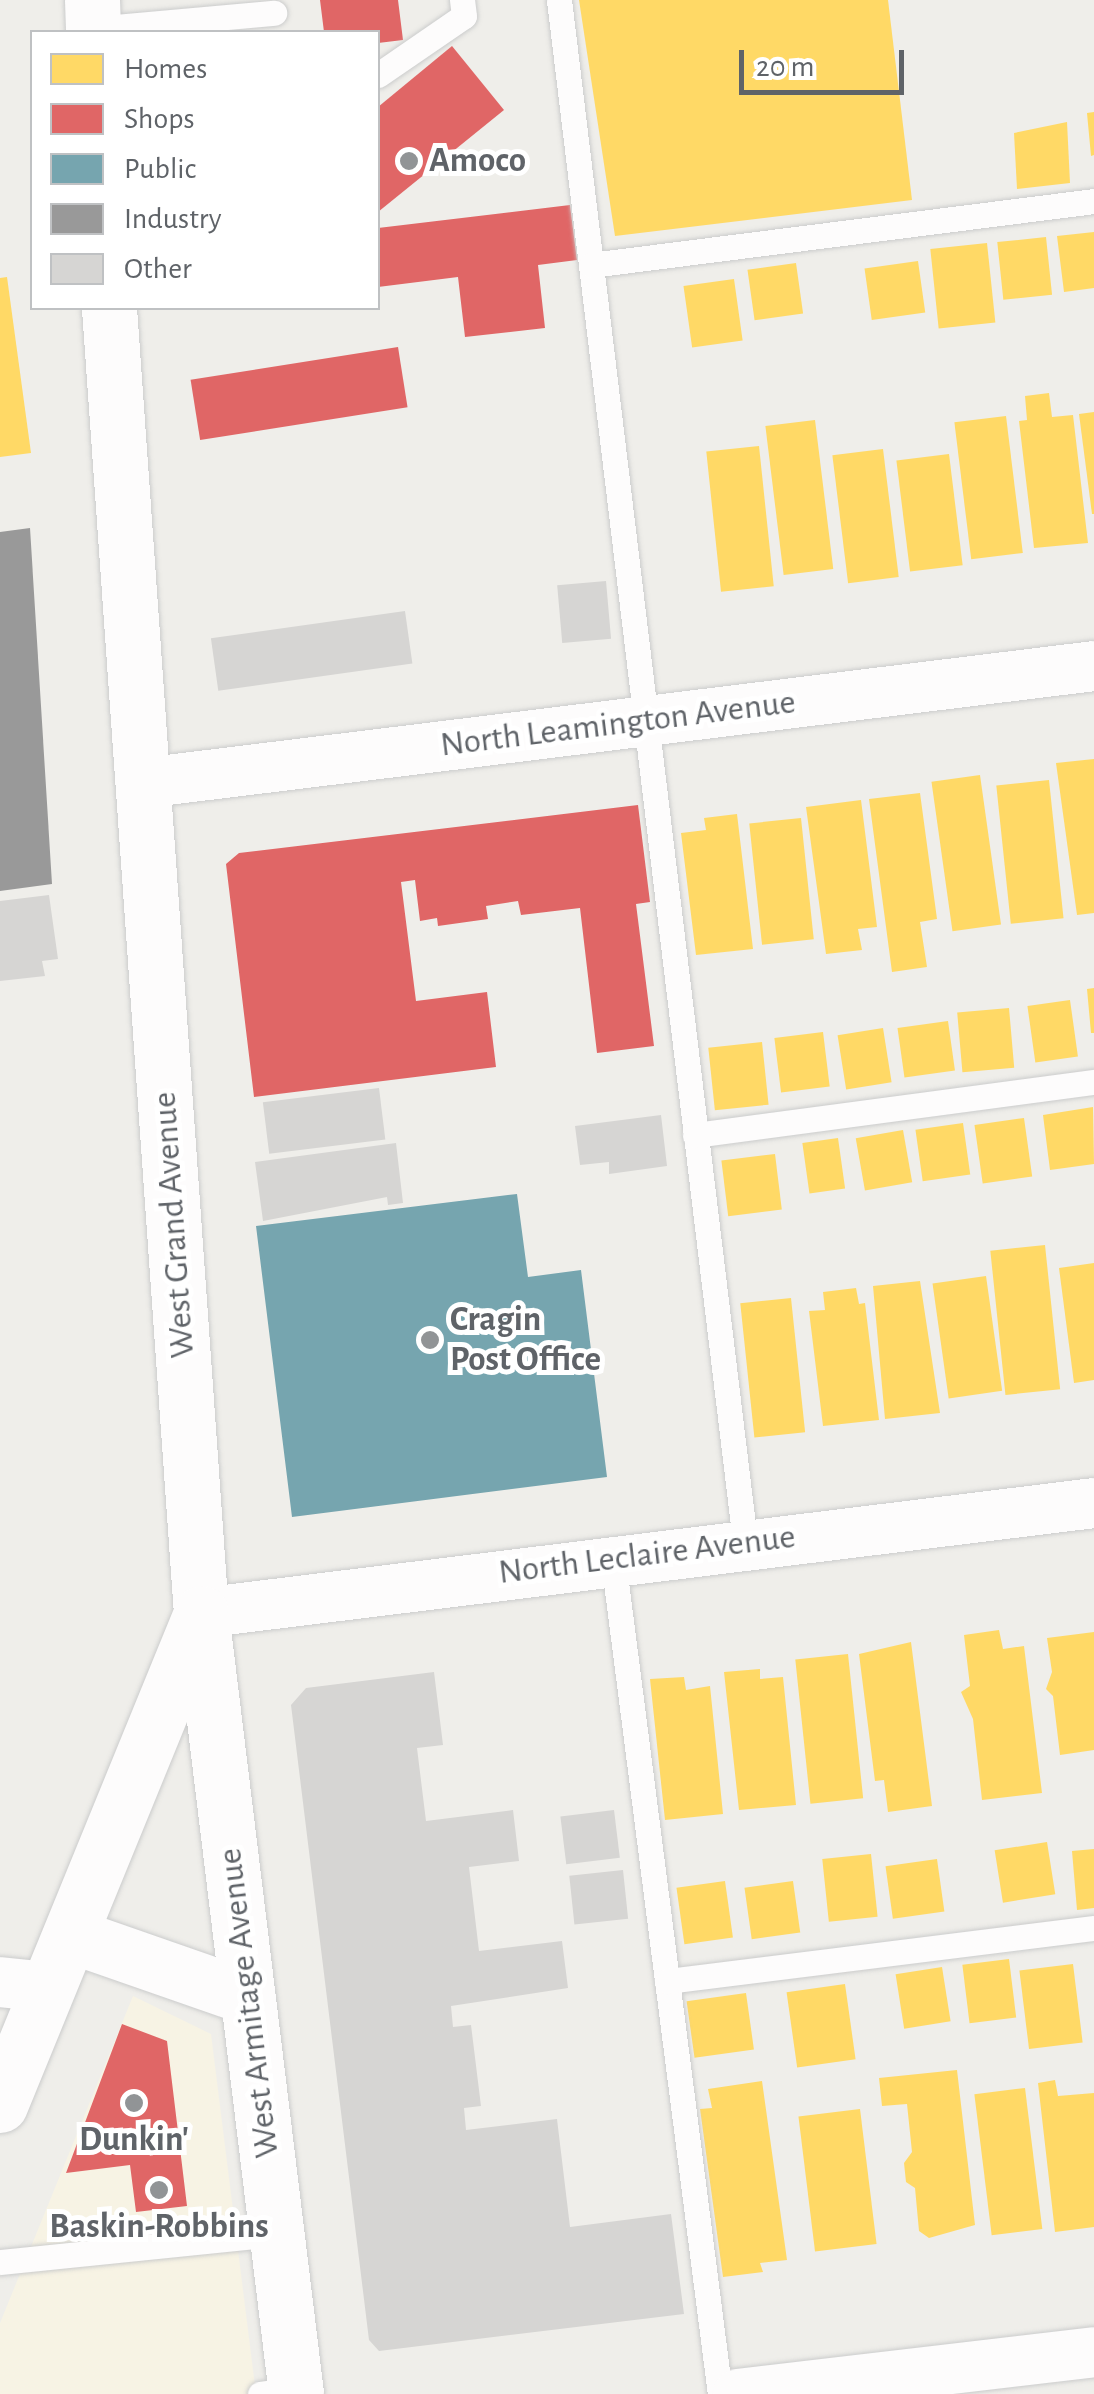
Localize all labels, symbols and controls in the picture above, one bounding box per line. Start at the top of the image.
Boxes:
legend [30,30,380,310]
scale bar [744,30,909,92]
text: 20 m [756,52,814,82]
text: Homes [124,54,207,84]
text: Shops [124,104,195,134]
place label: Amoco [429,140,526,182]
marker: Amoco [398,150,420,172]
text: Public [124,154,196,184]
text: Industry [124,204,222,234]
text: Other [124,254,192,284]
street label: North Leamington Avenue [438,681,798,767]
street label: West Grand Avenue [144,1090,204,1360]
place label: Cragin Post Office [450,1299,601,1381]
marker: Cragin Post Office [419,1329,441,1351]
street label: North Leclaire Avenue [496,1516,798,1594]
street label: West Armitage Avenue [209,1846,289,2160]
marker: Dunkin' [123,2092,145,2114]
place label: Dunkin' [79,2119,189,2161]
marker: Baskin-Robbins [148,2179,170,2201]
place label: Baskin-Robbins [49,2206,269,2248]

